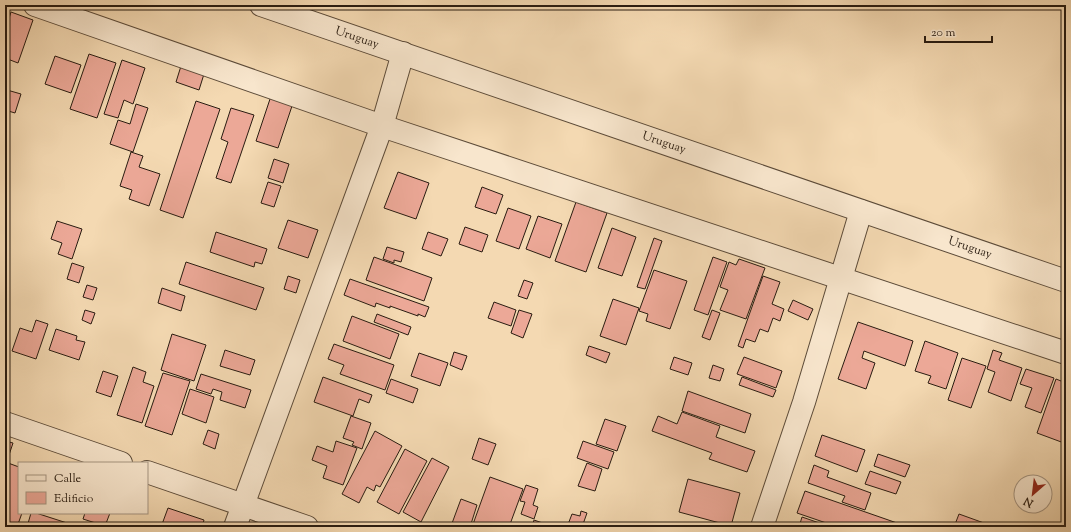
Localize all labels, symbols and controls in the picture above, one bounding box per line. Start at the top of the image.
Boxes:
scale bar [925,18,992,44]
street label: Uruguay [333,22,381,54]
text: 20 m [931,24,956,42]
street label: Uruguay [640,127,688,159]
street label: Uruguay [946,232,994,264]
legend [18,462,148,514]
text: Calle [54,470,82,488]
north arrow [1013,474,1053,514]
text: Edificio [54,490,94,508]
text: N [1021,493,1037,512]

